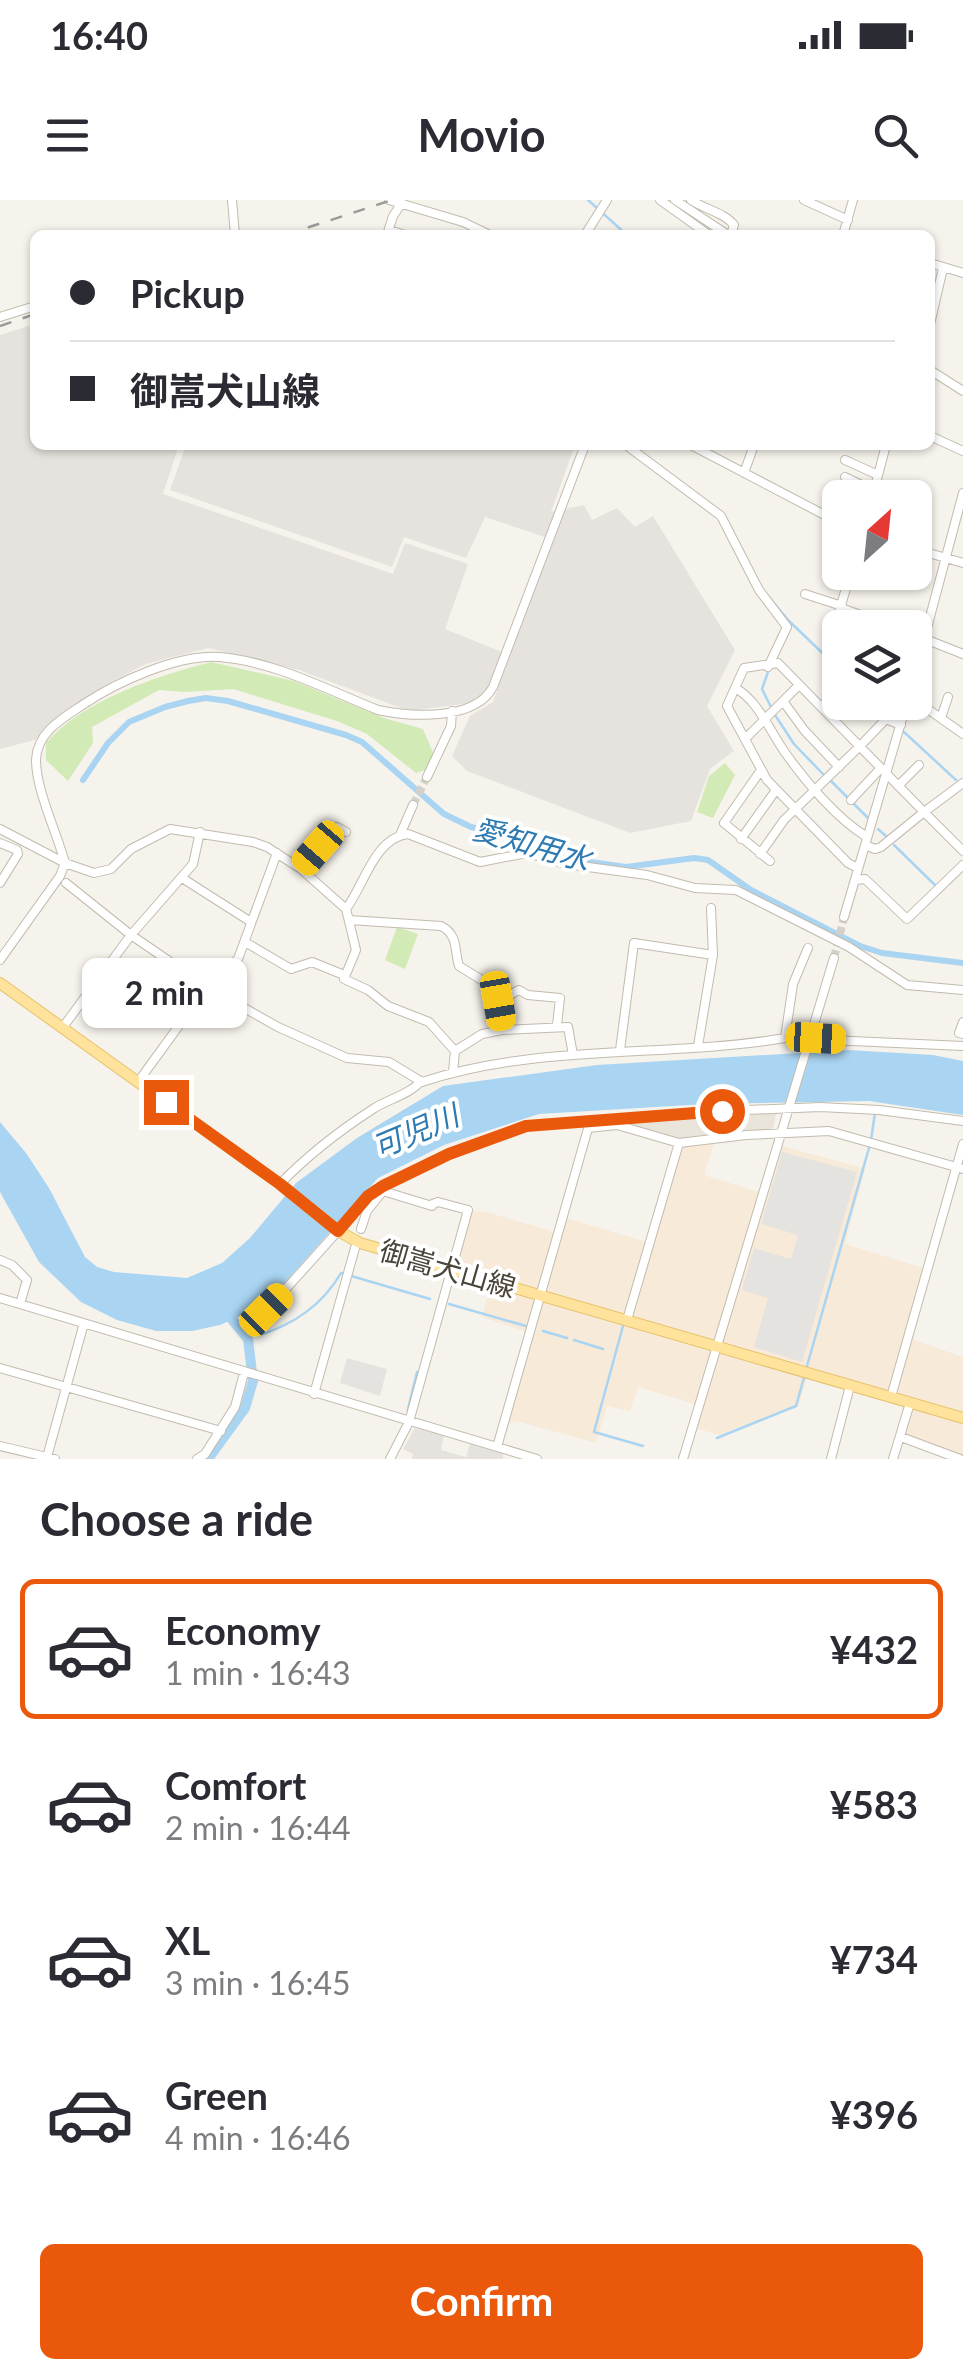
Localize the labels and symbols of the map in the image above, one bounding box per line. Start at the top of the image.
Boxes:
north arrow [822,480,932,590]
water label: 愛知用水 [469,809,598,878]
car [287,816,349,880]
callout: 2 min [84,957,248,1027]
car [478,969,518,1033]
car [785,1021,847,1055]
route end [144,1080,189,1125]
route start [700,1089,745,1134]
water label: 可児川 [367,1095,466,1164]
street label: 御嵩犬山線 [376,1232,520,1304]
car [234,1278,298,1342]

